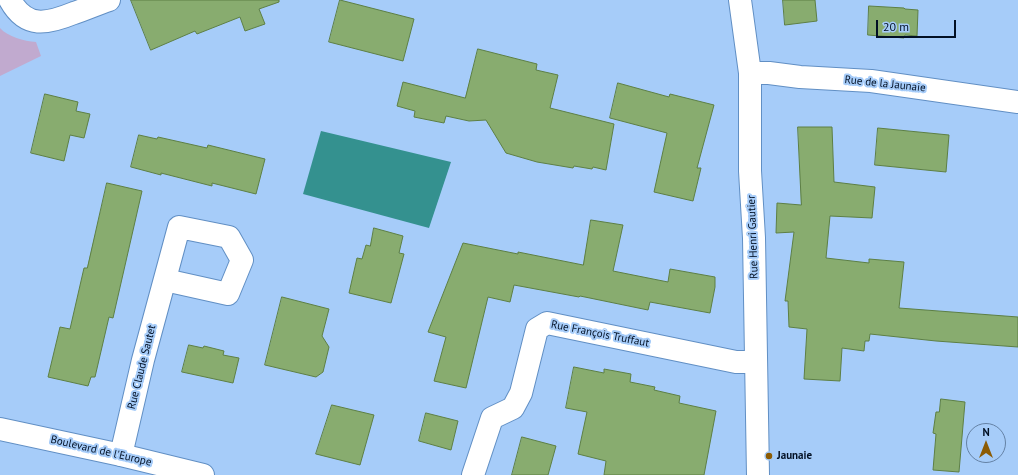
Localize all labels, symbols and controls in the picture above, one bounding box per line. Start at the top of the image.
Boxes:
scale bar [878,12,958,38]
text: 20 m [883,19,909,34]
street label: Rue de la Jaunaie [844,73,926,95]
street label: Rue Henri Gautier [745,195,761,279]
street label: Rue François Truffaut [550,318,650,350]
street label: Rue Claude Sautet [125,324,159,410]
north arrow [966,423,1006,463]
text: N [982,425,990,439]
street label: Boulevard de l'Europe [49,433,153,469]
place label: Jaunaie [777,449,812,463]
marker: Jaunaie [764,451,774,461]

